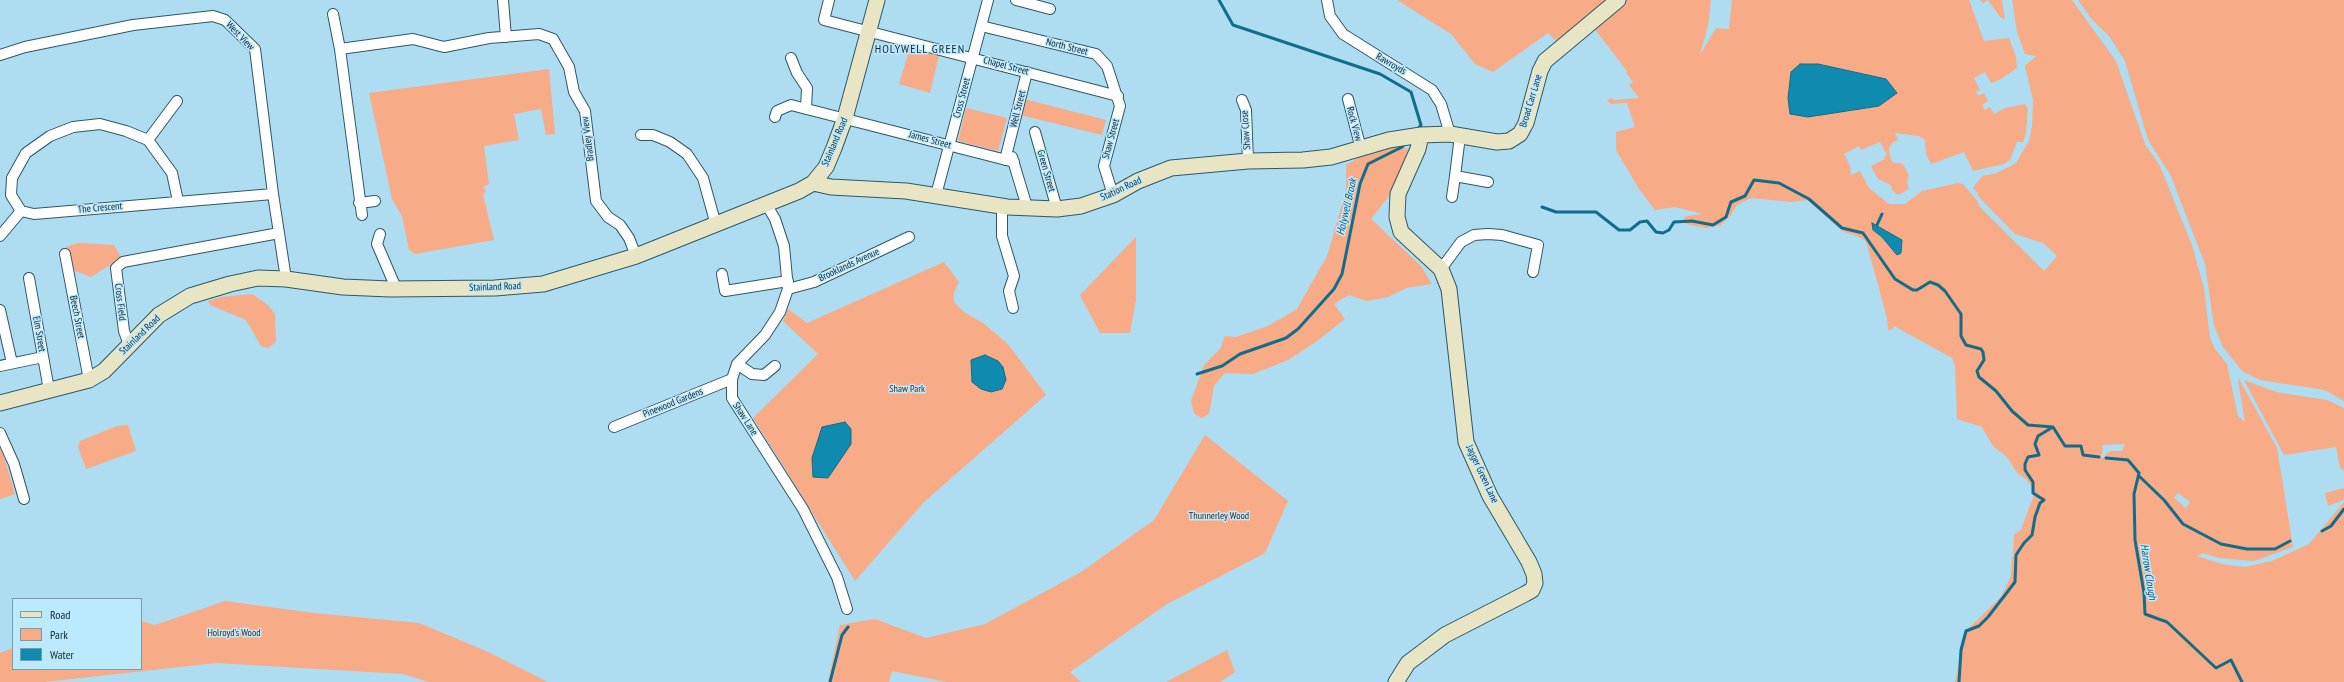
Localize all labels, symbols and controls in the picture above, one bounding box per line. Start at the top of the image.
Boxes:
street label: West View [223,19,257,53]
street label: North Street [1045,36,1089,58]
district label: HOLYWELL GREEN [875,43,965,57]
street label: Rawroyds [1374,51,1408,77]
street label: Chapel Street [982,54,1030,78]
street label: Broad Carr Lane [1517,73,1545,129]
street label: Cross Street [951,77,973,119]
street label: Well Street [1008,89,1028,129]
street label: Rock View [1344,106,1364,142]
street label: Shaw Close [1239,110,1253,150]
street label: Bradley View [579,116,597,162]
street label: Stainland Road [819,116,851,168]
street label: Shaw Street [1100,117,1122,161]
street label: James Street [908,129,952,151]
street label: Green Street [1034,149,1058,193]
street label: Station Road [1099,174,1143,204]
water label: Holywell Brook [1334,177,1360,237]
street label: The Crescent [77,200,123,216]
street label: Brooklands Avenue [817,246,881,284]
street label: Stainland Road [469,280,521,294]
street label: Cross Field [112,283,128,321]
street label: Beech Street [67,294,87,340]
street label: Stainland Road [117,313,163,357]
street label: Elm Street [30,315,48,353]
park label: Shaw Park [889,383,925,395]
street label: Pinewood Gardens [641,385,705,421]
street label: Shaw Lane [730,400,760,438]
street label: Jagger Green Lane [1463,443,1501,505]
park label: Thunnerley Wood [1189,510,1249,522]
water label: Harrow Clough [2137,543,2159,601]
legend [12,598,142,670]
text: Road [50,607,70,622]
text: Park [50,627,68,642]
park label: Holroyd's Wood [207,627,261,639]
text: Water [50,647,74,662]

